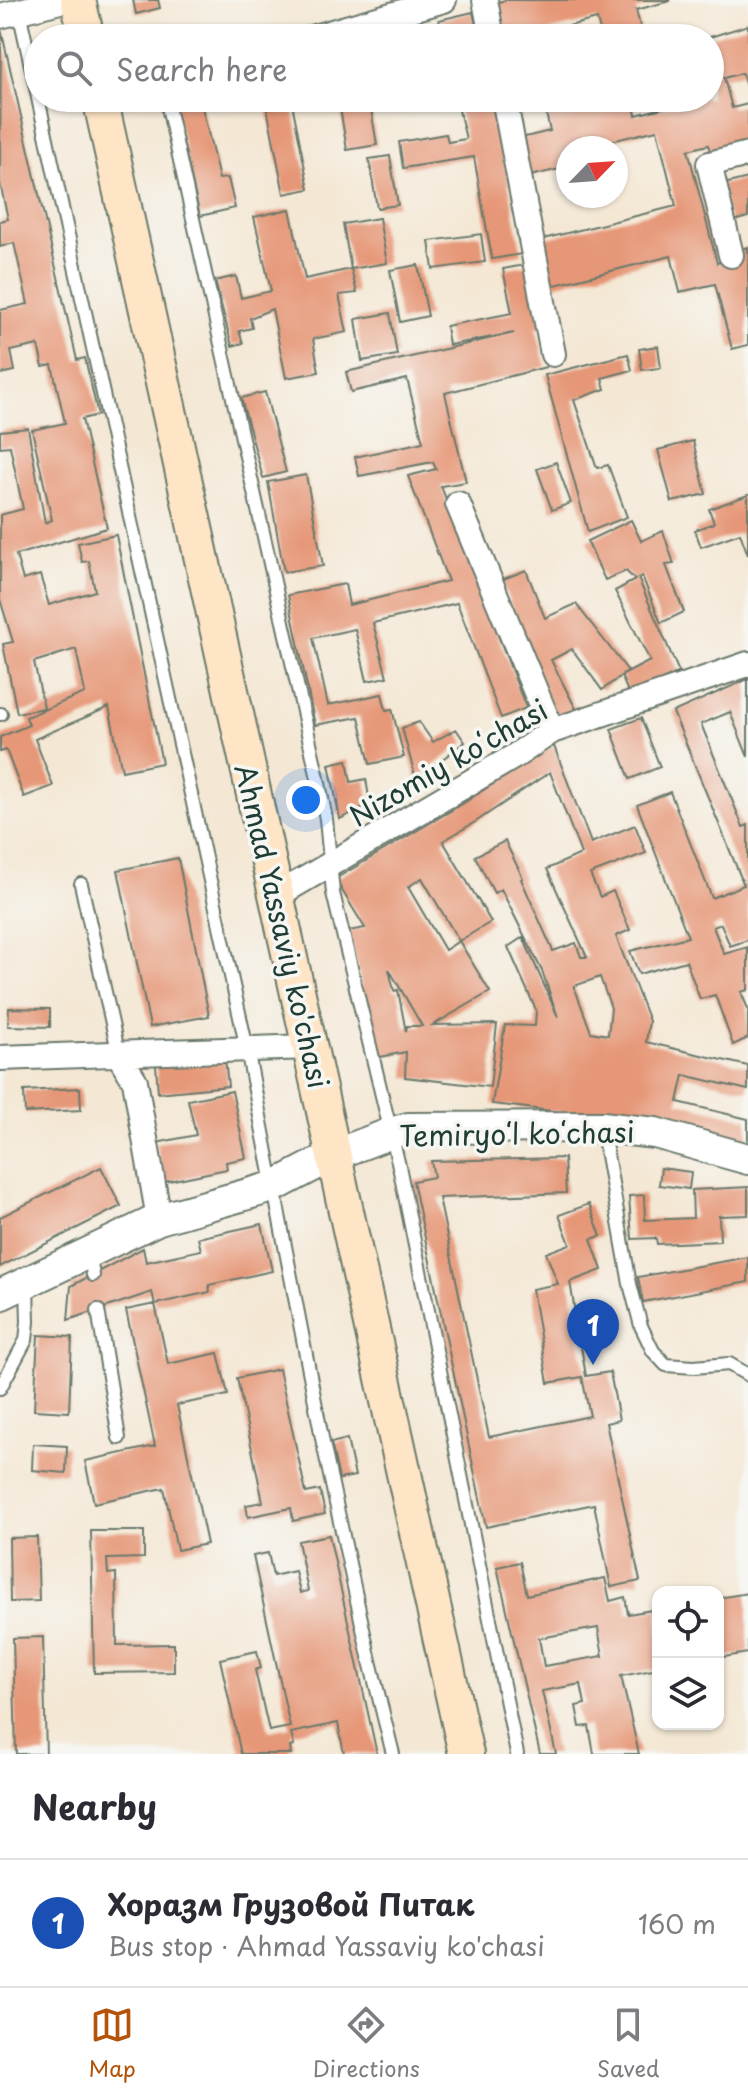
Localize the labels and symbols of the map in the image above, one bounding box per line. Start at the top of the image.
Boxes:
north arrow [556,136,628,208]
street label: Nizomiy koʻchasi [341,688,555,836]
street label: Ahmad Yassaviy ko'chasi [225,760,341,1092]
your location [286,780,326,820]
street label: Temiryoʻl koʻchasi [399,1109,635,1157]
pin: 1 [567,1299,619,1365]

